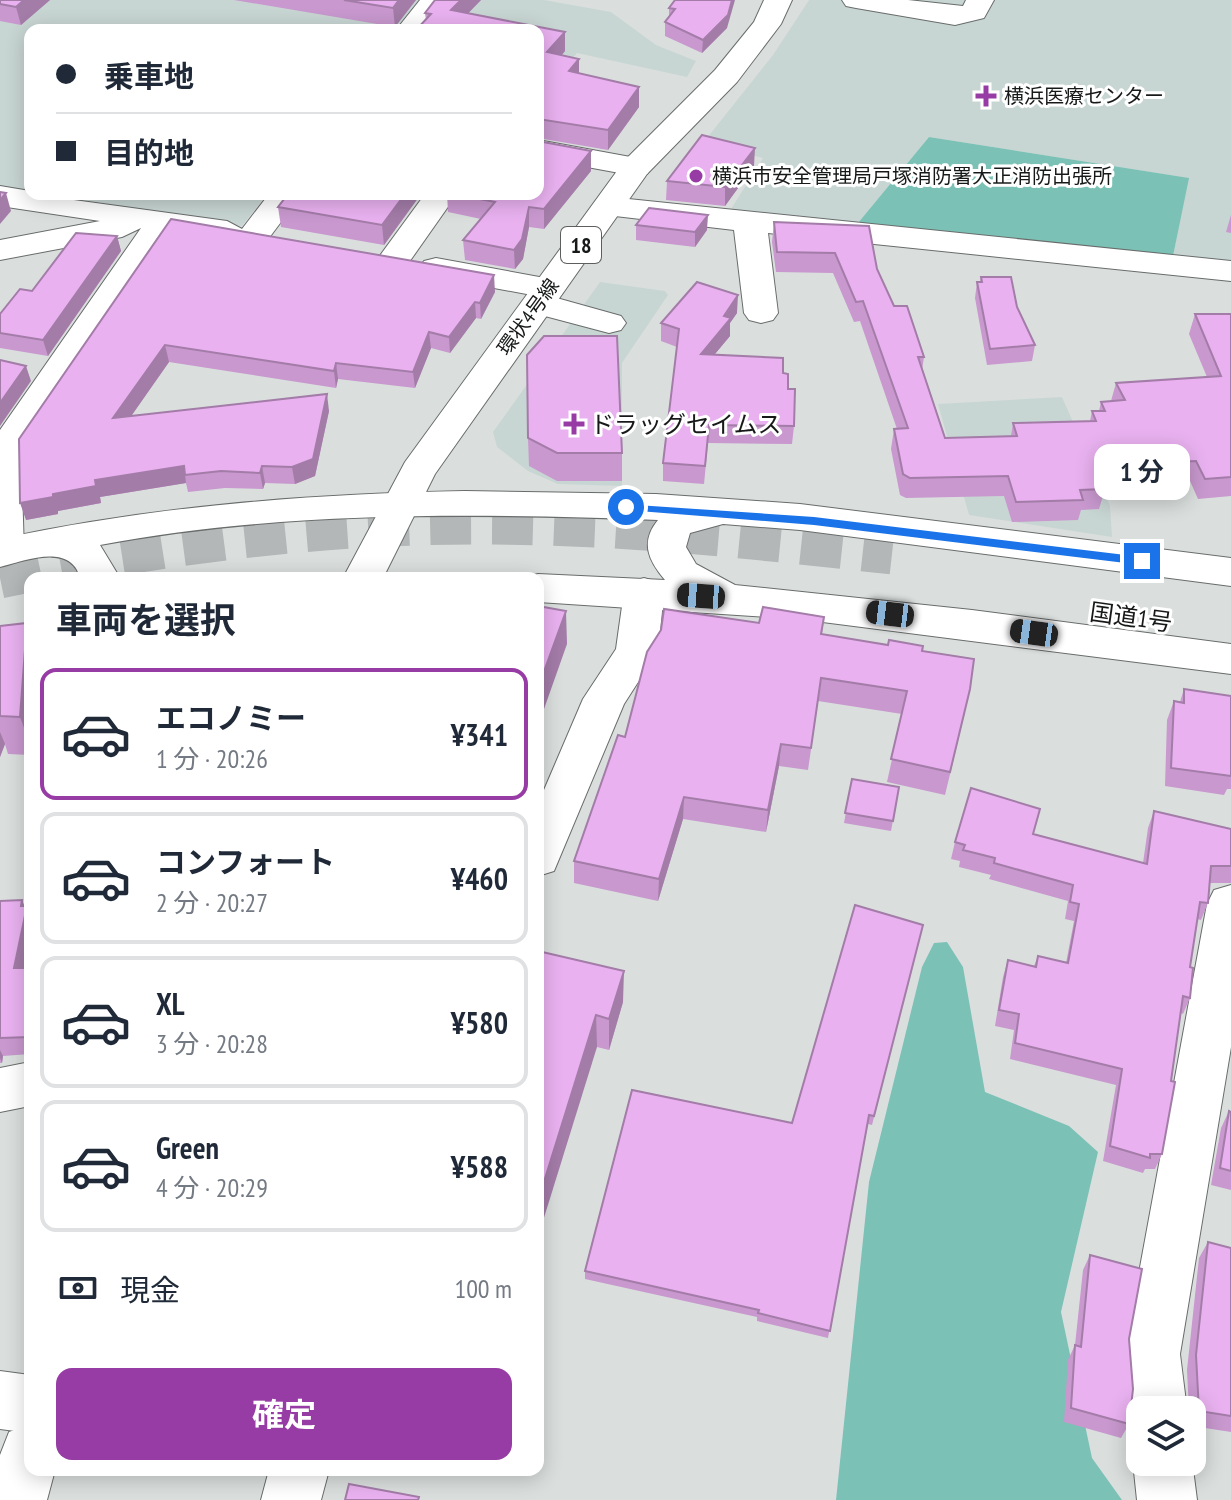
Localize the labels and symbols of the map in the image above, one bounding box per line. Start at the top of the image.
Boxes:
place label: 横浜医療センター [1004,83,1164,109]
marker: 横浜医療センター [975,85,997,107]
place label: 横浜市安全管理局戸塚消防署大正消防出張所 [712,163,1112,189]
marker: 横浜市安全管理局戸塚消防署大正消防出張所 [687,167,705,185]
road number: 18 [561,227,601,263]
street label: 環状4号線 [491,273,565,361]
place label: ドラッグセイムス [590,409,782,440]
marker: ドラッグセイムス [565,415,583,433]
callout: 1 分 [1094,445,1190,501]
route start [608,489,644,525]
route end [1124,543,1160,579]
car [676,582,726,610]
street label: 国道1号 [1088,596,1174,638]
car [865,599,915,629]
car [1009,618,1059,648]

